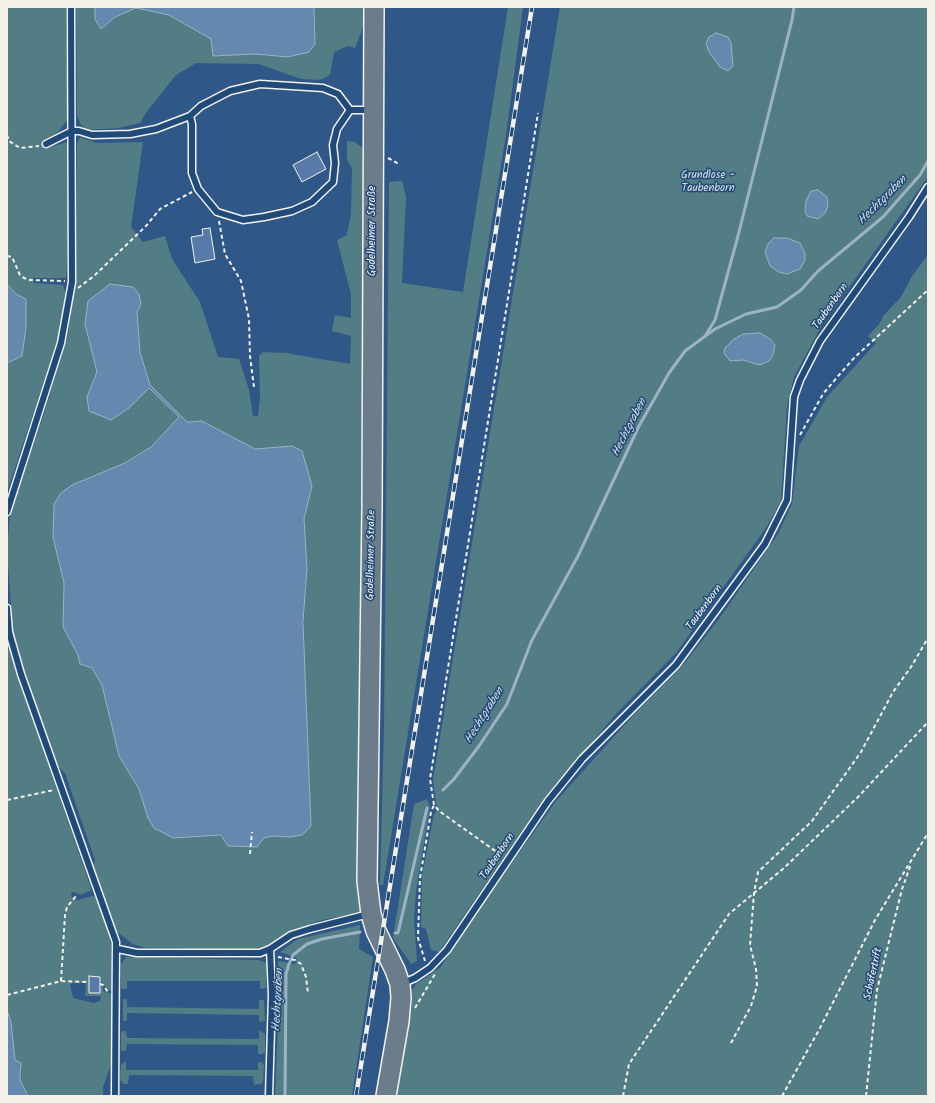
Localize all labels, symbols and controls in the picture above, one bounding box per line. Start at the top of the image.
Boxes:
park label: Grundlose - Taubenborn [681,169,735,195]
water label: Hechtgraben [856,174,910,228]
street label: Godelheimer Straße [366,186,380,276]
street label: Taubenborn [810,281,852,333]
water label: Hechtgraben [609,397,651,459]
street label: Godelheimer Straße [365,510,379,600]
street label: Taubenborn [684,583,726,633]
water label: Hechtgraben [462,685,508,747]
street label: Taubenborn [478,831,518,883]
street label: Schäfertrift [862,946,886,1002]
water label: Hechtgraben [270,968,288,1032]

